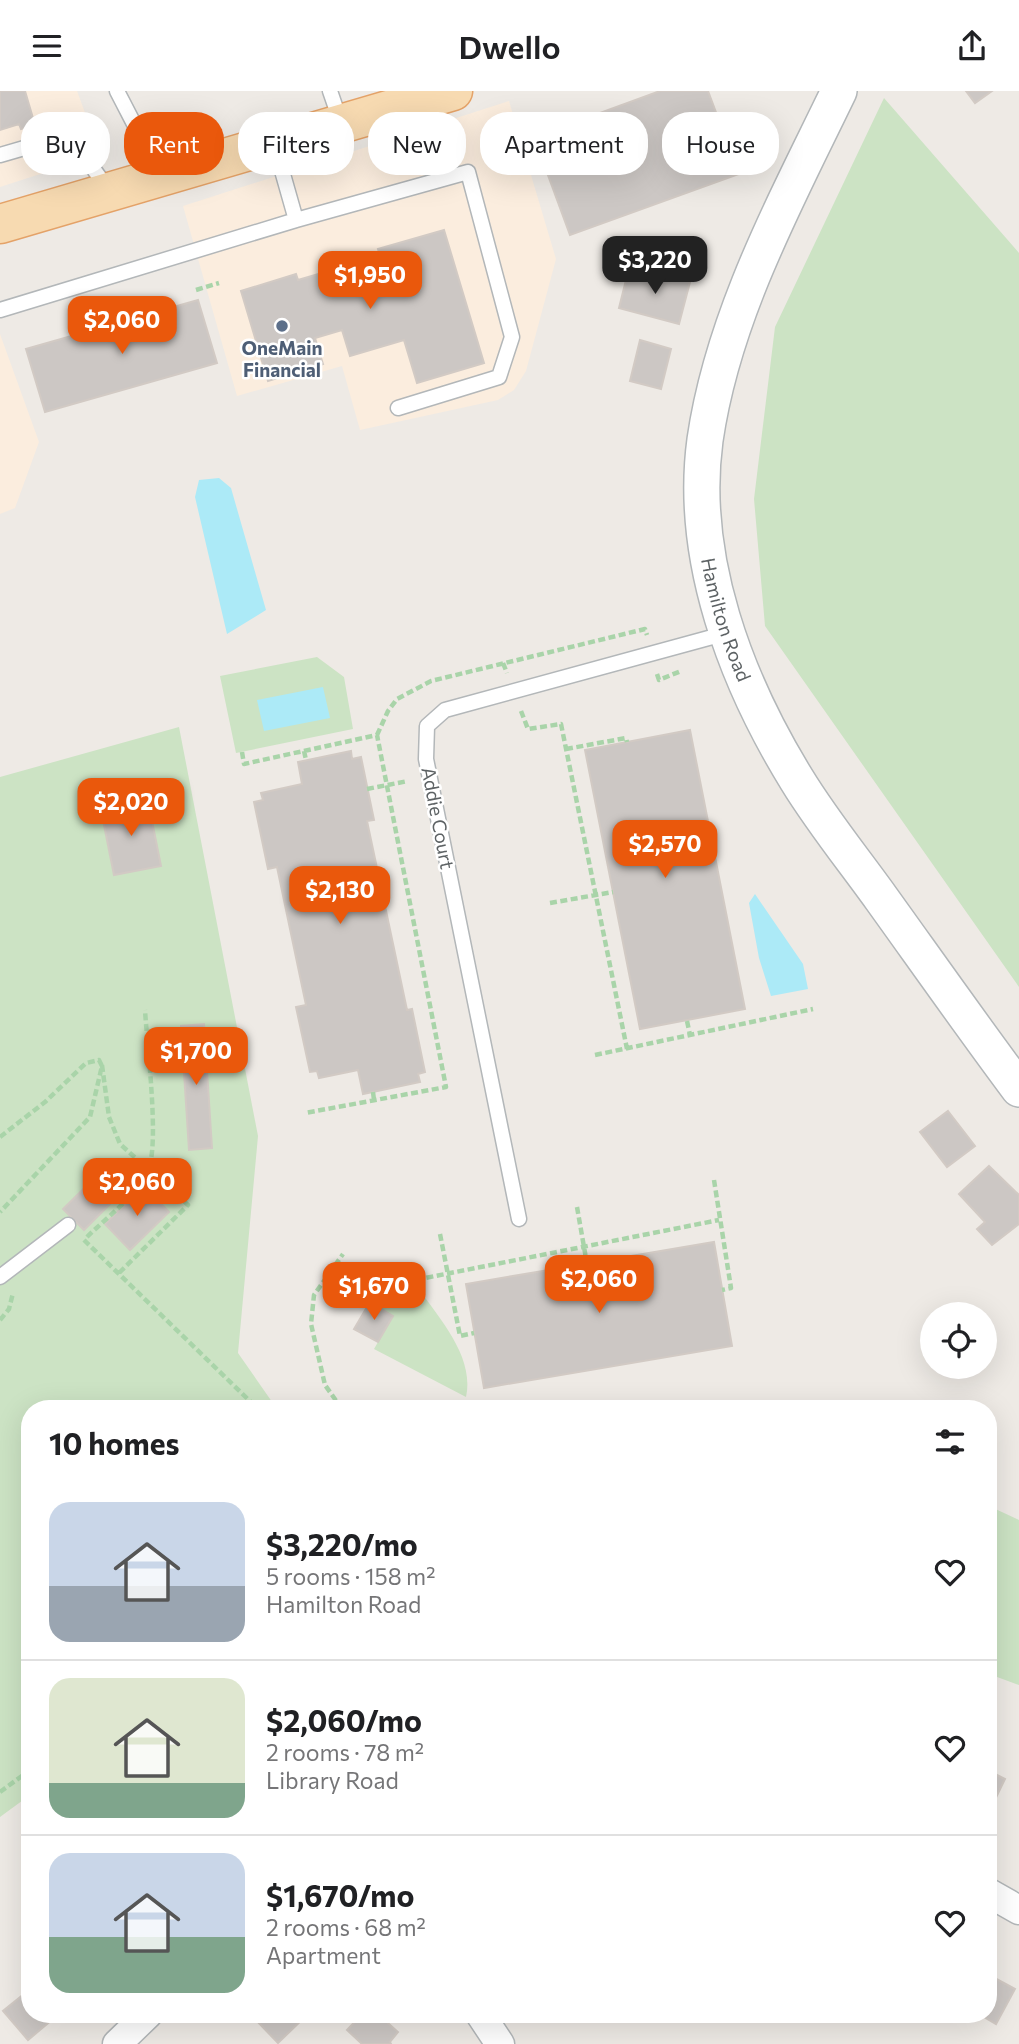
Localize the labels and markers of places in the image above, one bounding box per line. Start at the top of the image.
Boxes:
pin: $3,220 [598,237,712,296]
pin: $1,950 [313,251,427,311]
pin: $2,060 [65,296,179,356]
marker: OneMain Financial [274,318,290,334]
place label: OneMain Financial [242,336,322,381]
pin: $2,020 [74,779,188,838]
pin: $2,570 [608,821,722,880]
pin: $2,130 [283,867,397,926]
pin: $1,700 [139,1027,253,1087]
pin: $2,060 [80,1159,194,1218]
pin: $2,060 [542,1255,656,1315]
pin: $1,670 [317,1263,431,1322]

